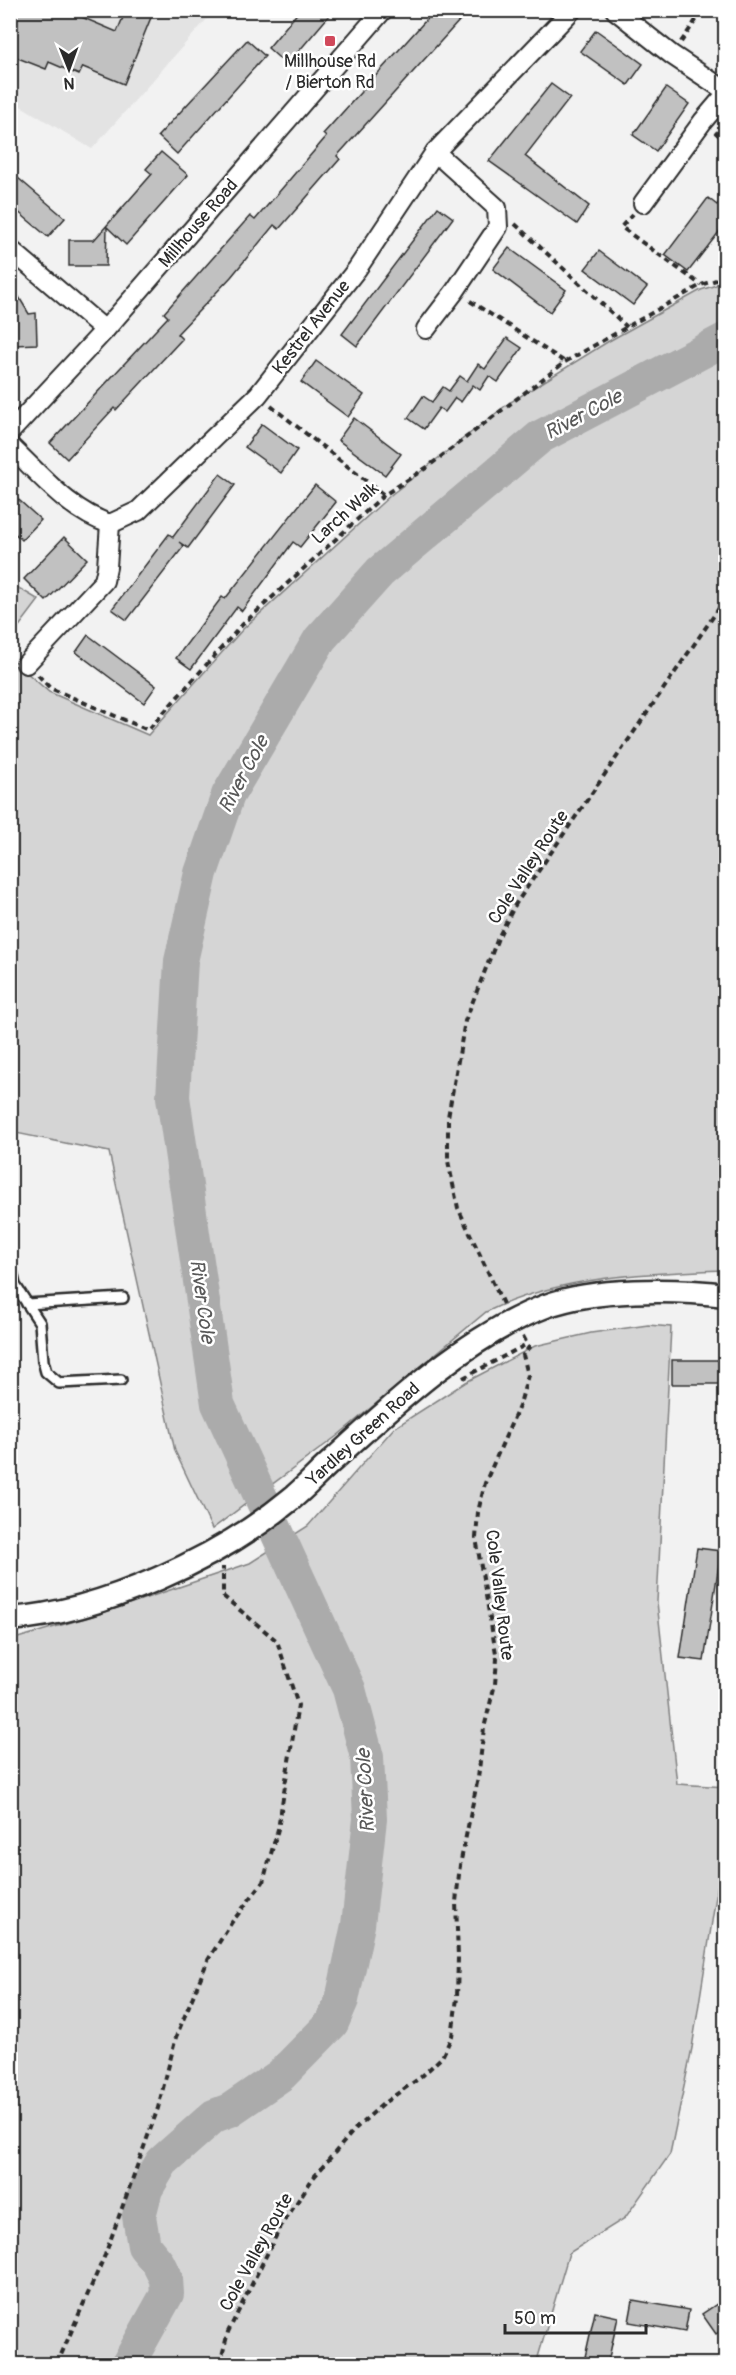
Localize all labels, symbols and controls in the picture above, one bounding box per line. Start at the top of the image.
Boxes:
marker: Millhouse Rd / Bierton Rd [323,34,337,48]
north arrow [39,39,99,99]
place label: Millhouse Rd / Bierton Rd [284,50,376,94]
text: N [63,73,75,93]
street label: Millhouse Road [154,174,243,272]
street label: Kestrel Avenue [267,275,355,379]
water label: River Cole [540,383,628,445]
street label: Larch Walk [307,477,384,549]
water label: River Cole [213,729,275,817]
street label: Cole Valley Route [483,806,574,929]
water label: River Cole [184,1258,221,1346]
street label: Yardley Green Road [301,1377,425,1492]
street label: Cole Valley Route [480,1529,519,1662]
water label: River Cole [351,1746,380,1833]
street label: Cole Valley Route [215,2189,298,2315]
scale bar [505,2297,646,2335]
text: 50 m [514,2307,556,2330]

